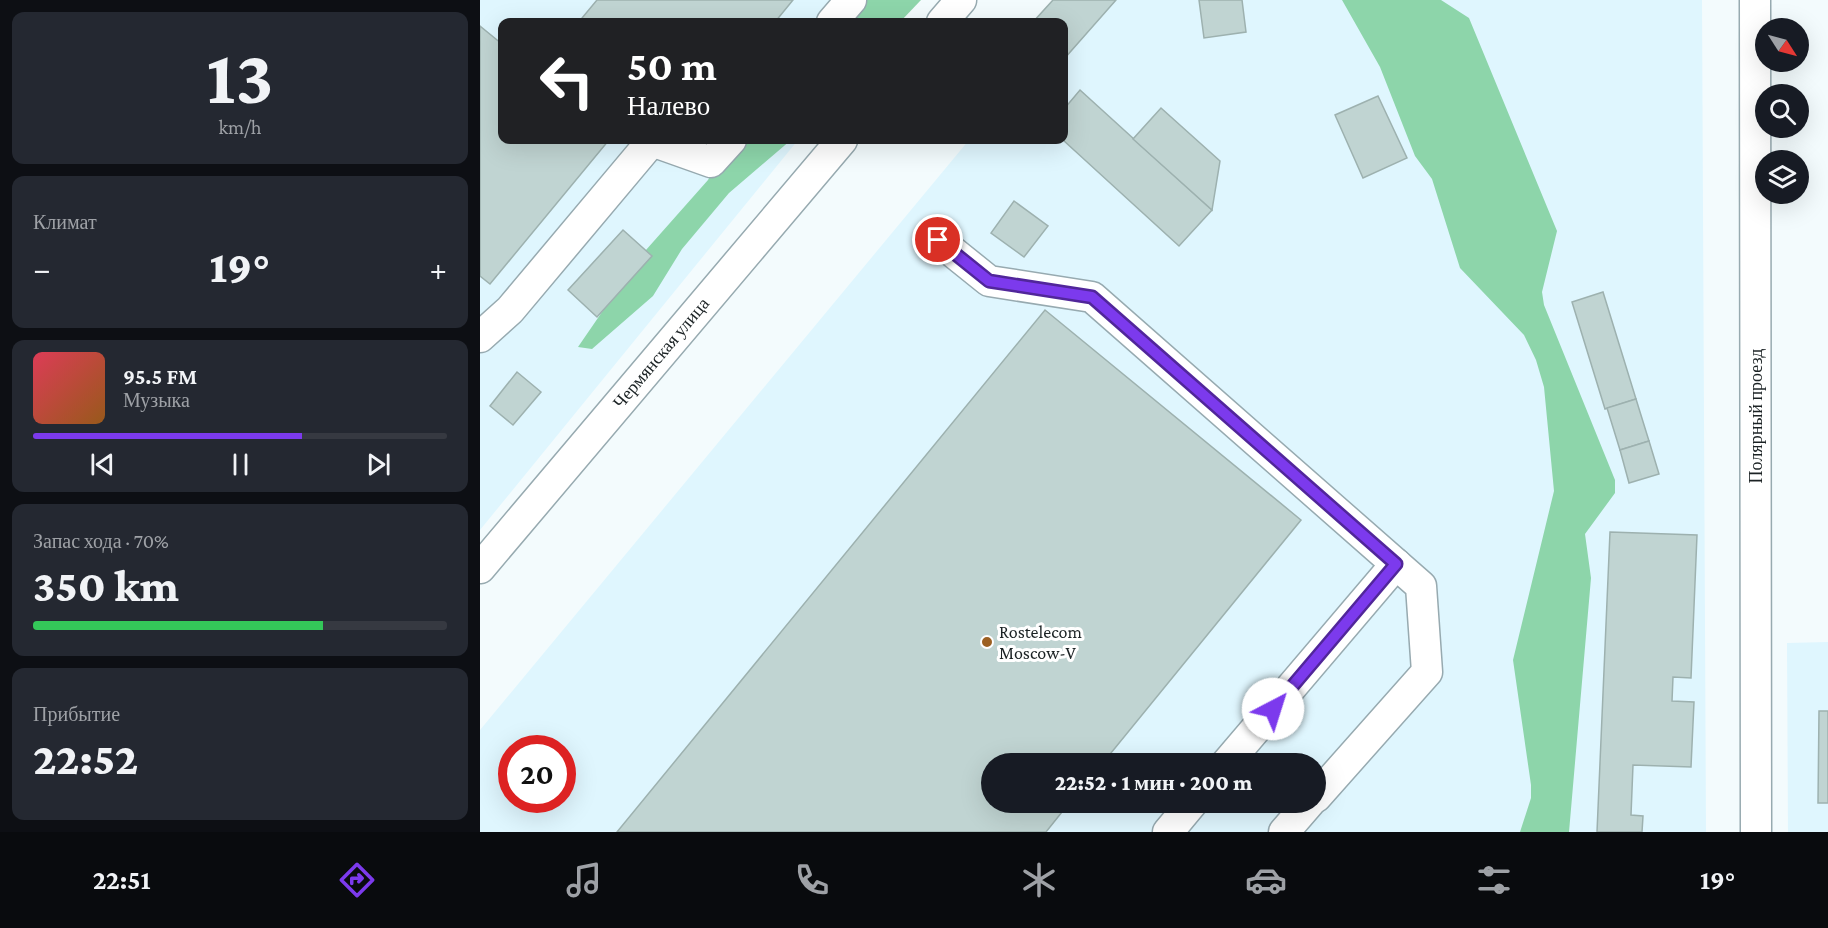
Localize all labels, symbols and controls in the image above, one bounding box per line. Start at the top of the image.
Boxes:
north arrow [1755,18,1809,72]
map controls [1755,18,1809,204]
text: 13 [206,33,274,120]
icon: left [528,42,606,120]
text: 50 m [627,42,717,89]
button: search [1755,84,1809,138]
text: Налево [627,91,710,121]
text: km/h [218,116,262,138]
button: layers [1755,150,1809,204]
text: Климат [33,211,97,233]
pin [912,214,963,265]
icon: arrive [921,223,954,256]
text: 19° [210,242,270,292]
text: − [33,250,50,287]
text: + [430,250,447,287]
street label: Чермянская улица [609,294,713,412]
street label: Полярный проезд [1746,349,1766,483]
text: 95.5 FM [123,364,197,389]
text: Музыка [123,389,190,411]
icon: previous [86,448,119,481]
icon: pause [224,448,257,481]
icon: next [362,448,395,481]
text: Запас хода · 70% [33,530,169,552]
text: 350 km [33,561,179,611]
place label: Rostelecom Moscow-V [999,622,1082,663]
marker: Rostelecom Moscow-V [980,635,994,649]
position arrow [1241,677,1305,741]
text: Прибытие [33,703,120,725]
text: 22:52 [33,734,138,784]
speed limit sign: 20 [498,735,576,813]
text: 22:52 · 1 мин · 200 m [1055,770,1252,795]
icon: directions [336,859,378,901]
icon: music [563,859,605,901]
icon: phone [791,859,833,901]
icon: climate [1018,859,1060,901]
icon: car [1245,859,1287,901]
icon: filters [1473,859,1515,901]
text: 22:51 [93,865,151,895]
text: 19° [1700,865,1735,895]

